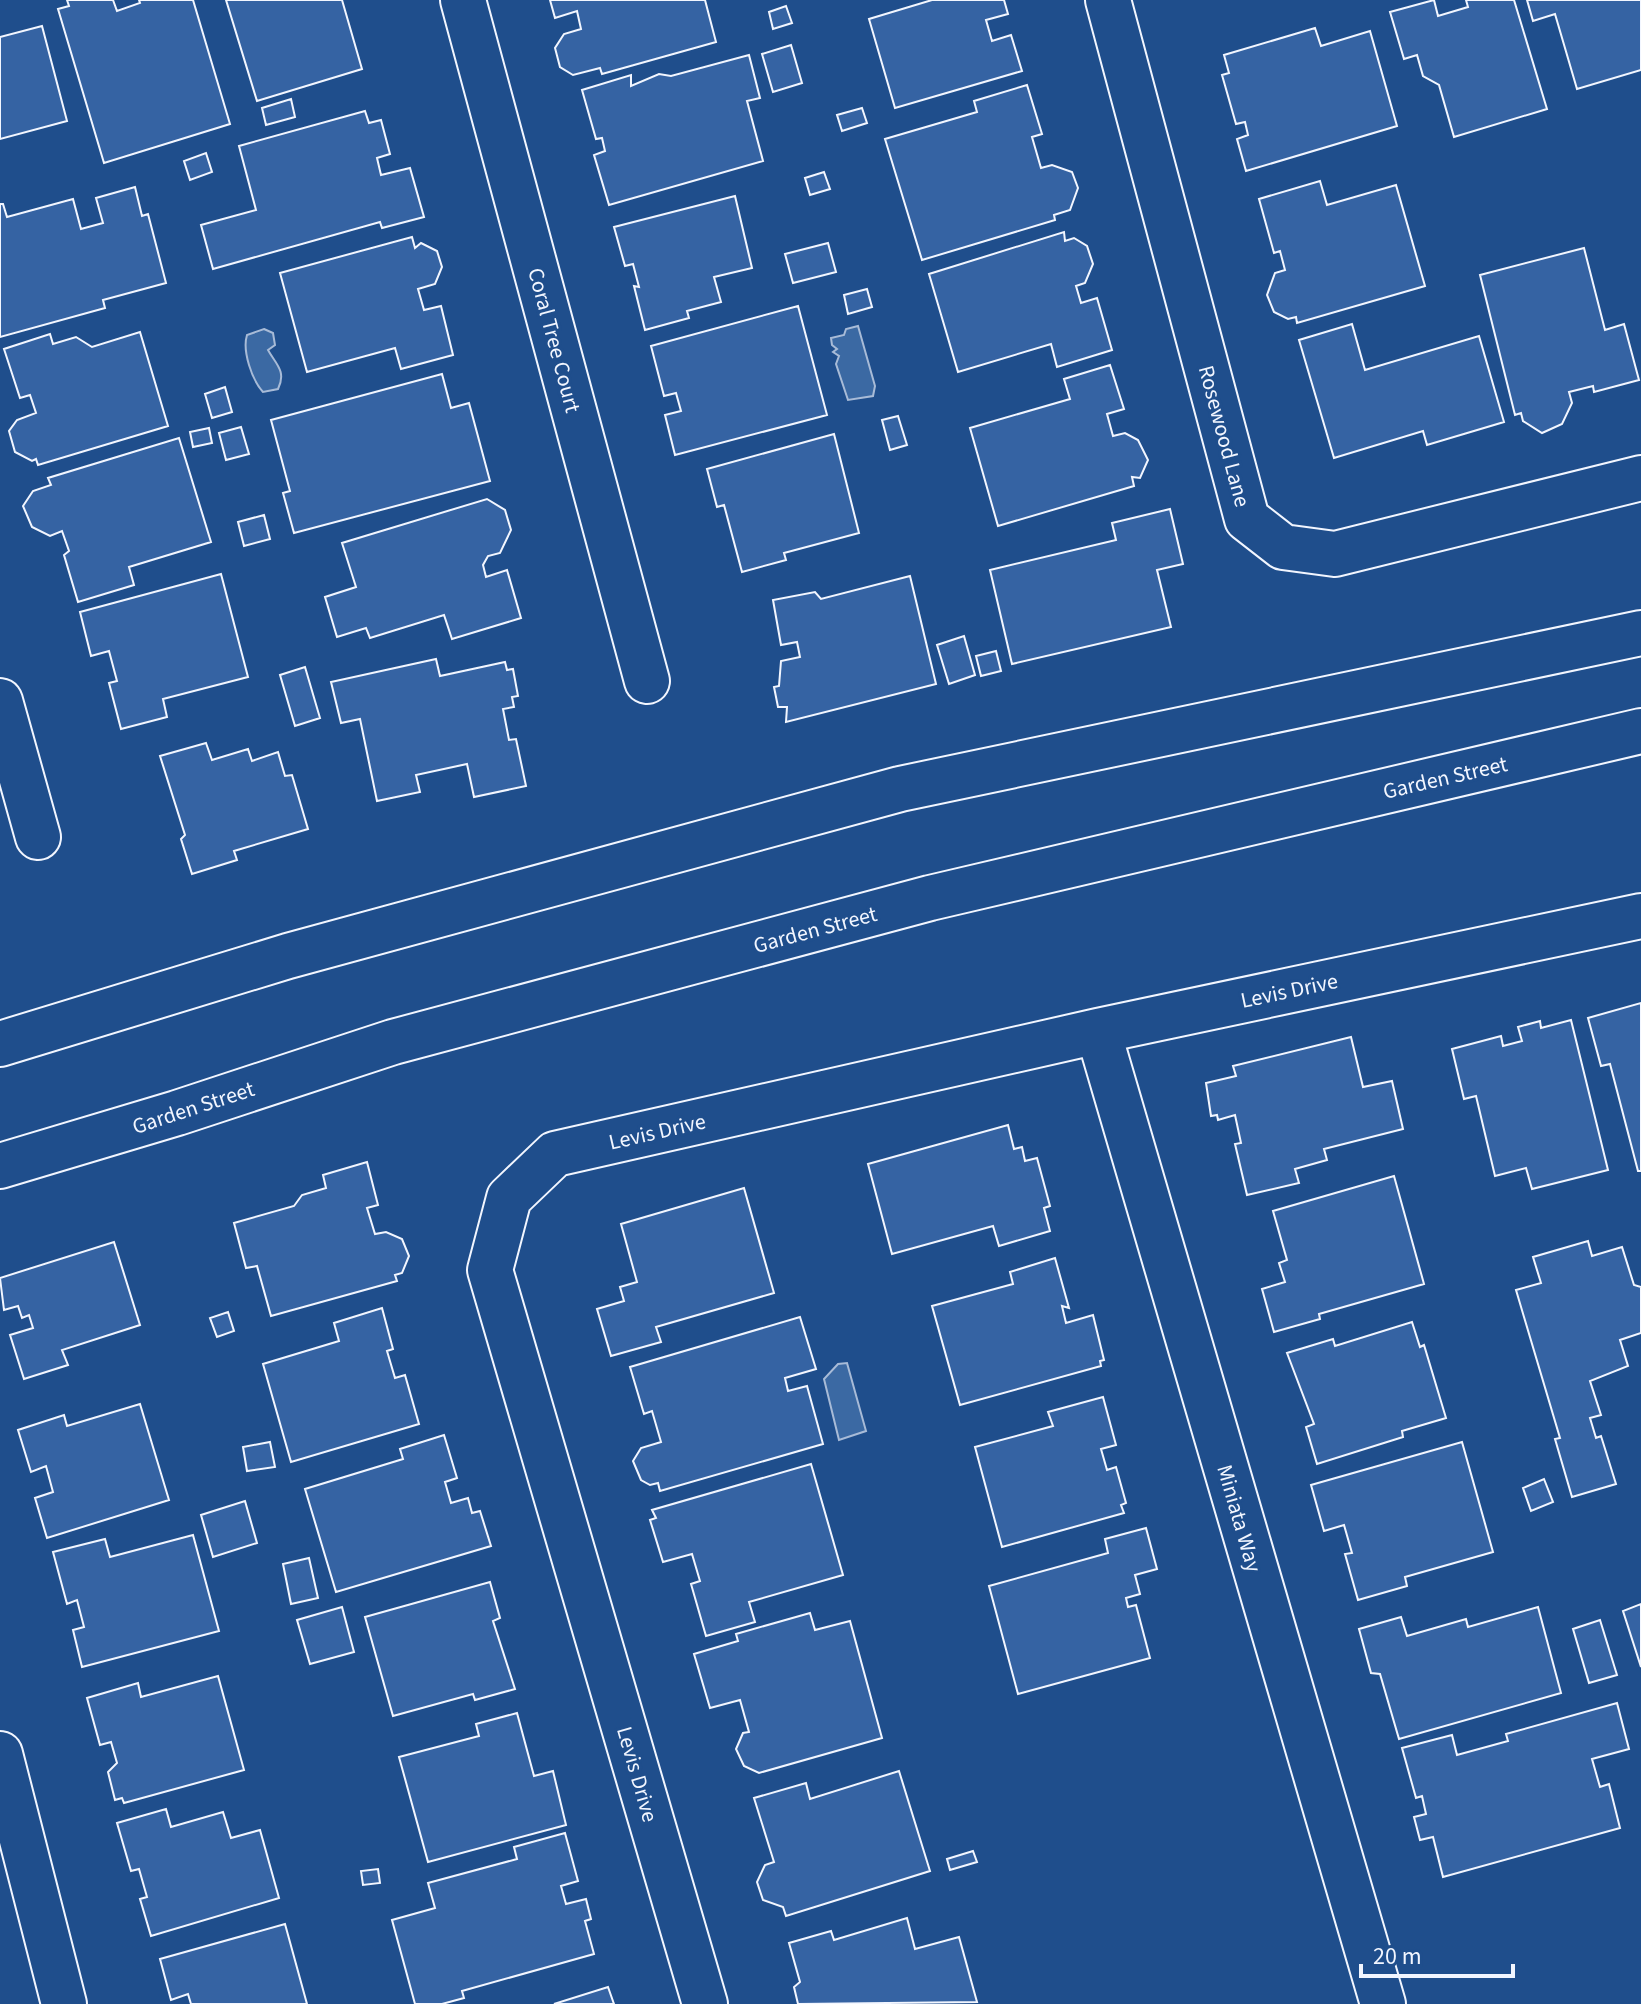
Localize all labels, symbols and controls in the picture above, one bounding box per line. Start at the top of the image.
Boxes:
street label: Coral Tree Court [519,264,589,417]
street label: Rosewood Lane [1190,362,1258,511]
street label: Garden Street [1380,748,1511,808]
street label: Garden Street [750,898,881,962]
street label: Levis Drive [1238,965,1341,1017]
street label: Garden Street [128,1073,259,1143]
street label: Levis Drive [606,1105,709,1159]
street label: Miniata Way [1208,1461,1270,1576]
street label: Levis Drive [608,1723,666,1826]
scale bar [1361,1928,1513,1978]
text: 20 m [1373,1939,1422,1974]

